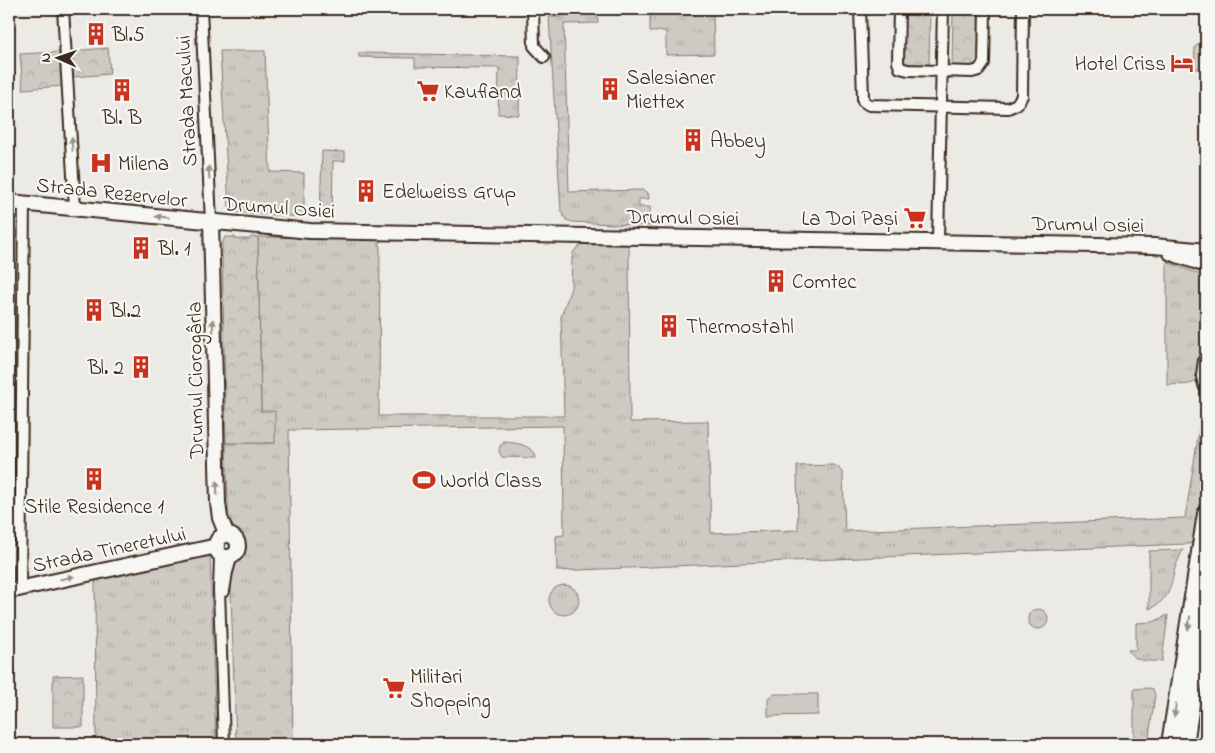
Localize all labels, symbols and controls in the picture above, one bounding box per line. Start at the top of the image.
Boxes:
building icon: Bl.5 [83,21,109,47]
place label: Bl.5 [111,21,145,51]
north arrow [32,32,82,82]
street label: Strada Macului [170,34,206,167]
place label: Hotel Criss [1074,50,1166,80]
hotel icon: Hotel Criss [1169,50,1195,76]
text: N [36,53,57,63]
place label: Salesianer Miettex [626,64,716,118]
building icon: Salesianer Miettex [597,76,623,102]
building icon: Bl. B [109,77,135,103]
supermarket icon: Kaufland [415,78,441,104]
place label: Kaufland [444,78,522,108]
place label: Bl. B [101,104,142,134]
building icon: Abbey [680,127,706,153]
place label: Abbey [710,127,766,159]
one-way arrow [68,136,76,152]
hospital icon: Milena [88,150,114,176]
place label: Milena [118,150,169,180]
one-way arrow [204,165,212,181]
street label: Strada Rezervelor [35,171,189,217]
building icon: Edelweiss Grup [353,178,379,204]
place label: Edelweiss Grup [382,178,516,208]
street label: Drumul Osiei [221,190,336,228]
street label: Drumul Osiei [626,203,739,235]
place label: La Doi Pași [802,205,898,235]
supermarket icon: La Doi Pași [902,205,928,231]
street label: Drumul Osiei [1031,210,1144,242]
one-way arrow [154,213,170,221]
building icon: Bl. 1 [128,235,154,261]
place label: Bl. 1 [157,235,191,265]
building icon: Comtec [763,268,789,294]
place label: Comtec [792,268,857,298]
building icon: Bl.2 [81,297,107,323]
place label: Bl.2 [109,297,141,327]
street label: Drumul Ciorogârla [181,301,215,460]
building icon: Thermostahl [656,313,682,339]
place label: Thermostahl [686,313,794,343]
one-way arrow [209,317,217,333]
place label: Bl. 2 [87,354,124,384]
building icon: Bl. 2 [128,354,154,380]
building icon: Stile Residence 1 [81,466,107,492]
sports icon: World Class [411,467,437,493]
place label: World Class [440,467,542,497]
one-way arrow [213,480,221,496]
place label: Stile Residence 1 [24,493,164,523]
street label: Strada Tineretului [30,520,189,582]
one-way arrow [60,574,75,582]
one-way arrow [1184,616,1192,632]
place label: Militari Shopping [410,663,491,719]
supermarket icon: Militari Shopping [381,675,407,701]
one-way arrow [1171,703,1179,719]

